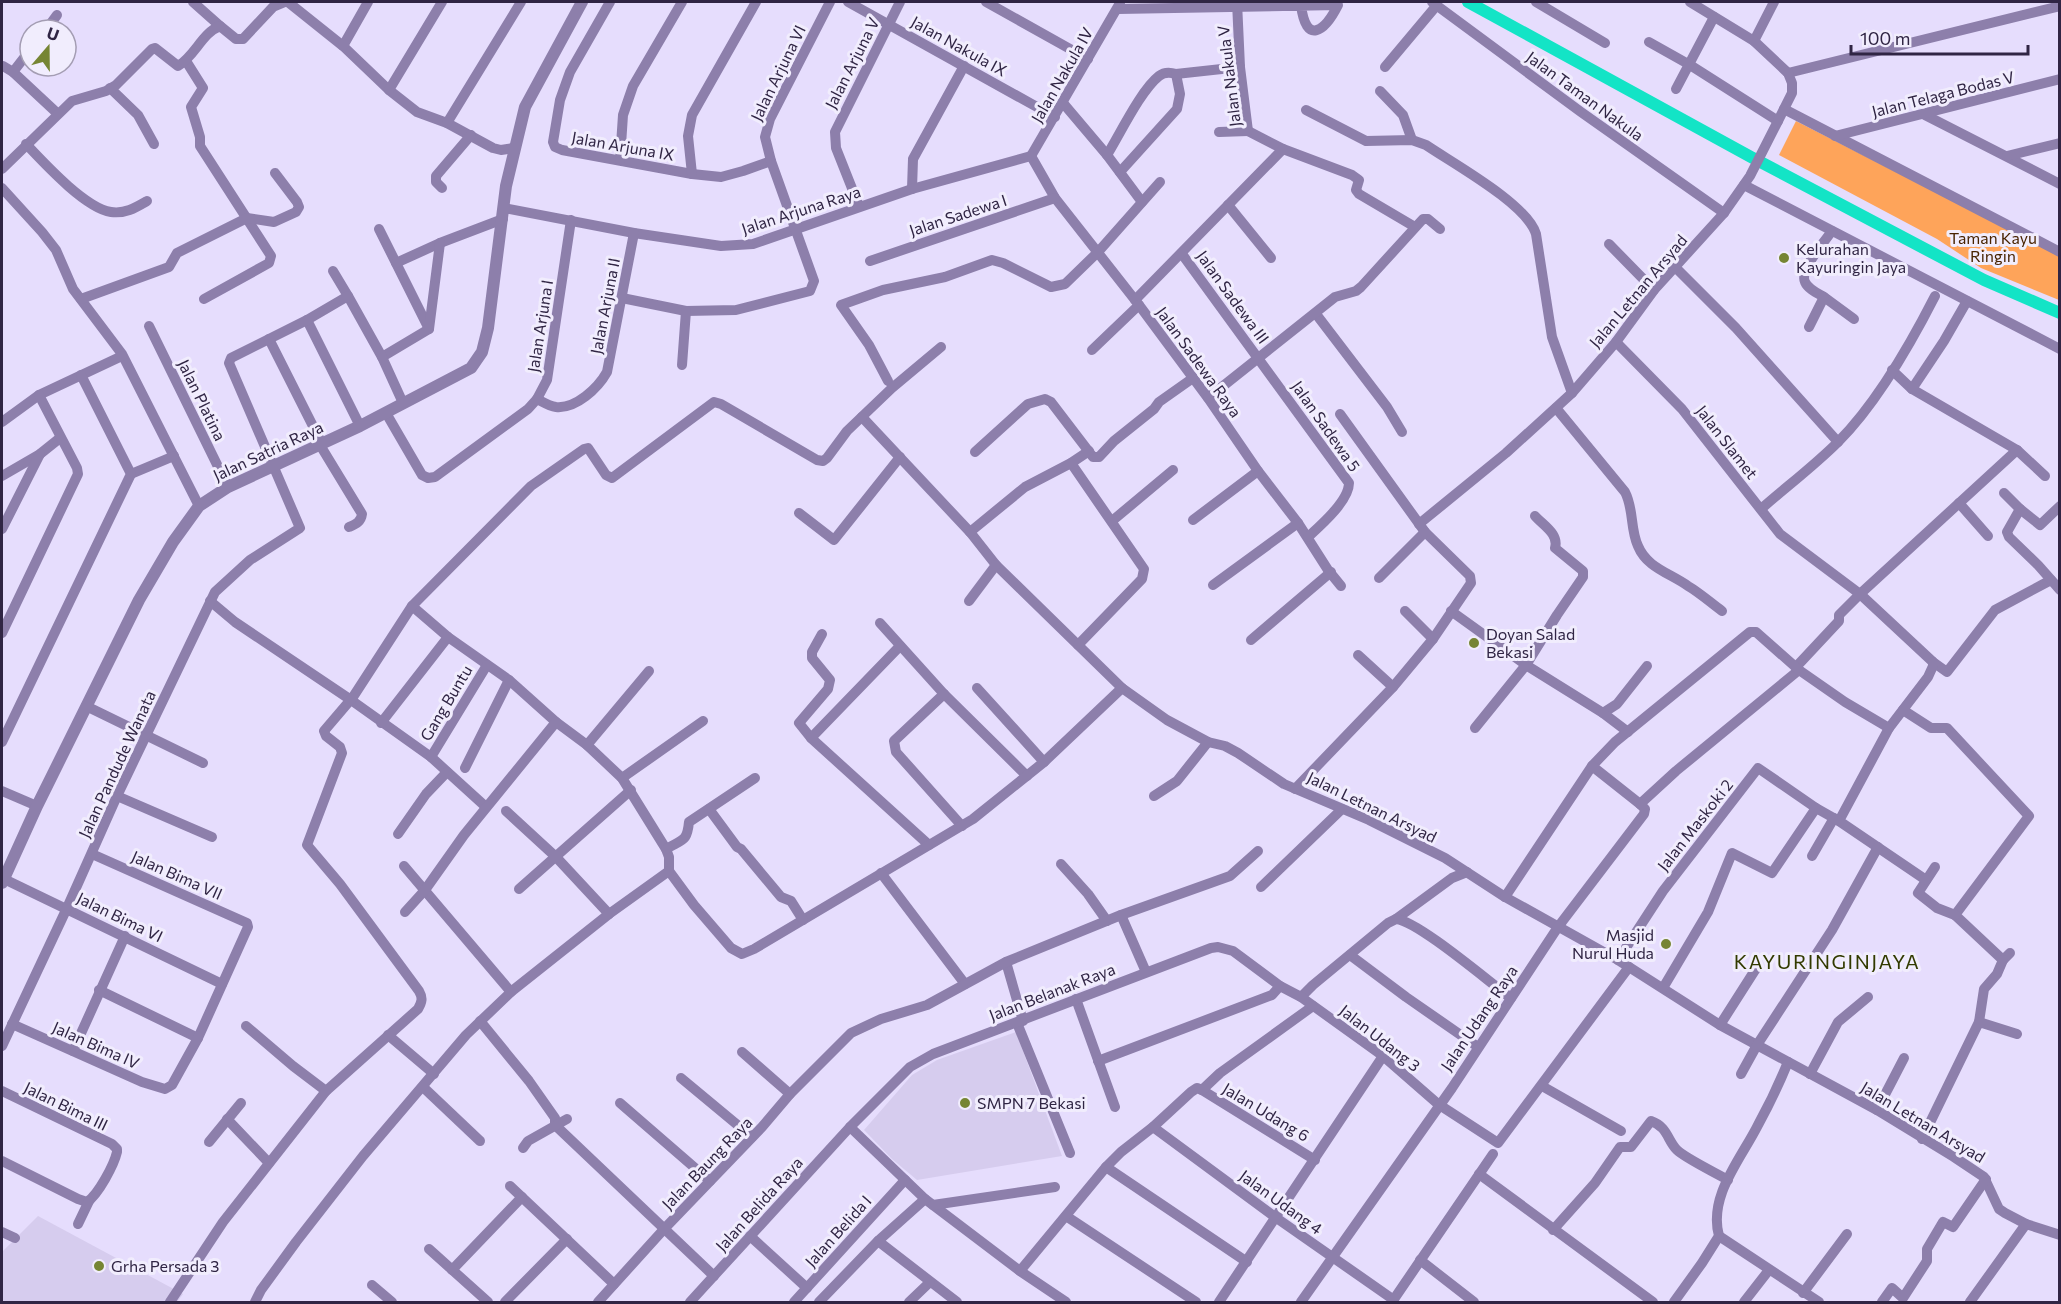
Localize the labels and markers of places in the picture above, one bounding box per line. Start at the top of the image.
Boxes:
place label: Kelurahan Kayuringin Jaya [1796,239,1906,276]
marker: Kelurahan Kayuringin Jaya [1777,251,1791,265]
place label: Doyan Salad Bekasi [1486,624,1575,661]
marker: Doyan Salad Bekasi [1467,636,1481,650]
place label: Masjid Nurul Huda [1572,925,1654,962]
marker: Masjid Nurul Huda [1659,937,1673,951]
place label: SMPN 7 Bekasi [977,1093,1086,1112]
marker: SMPN 7 Bekasi [958,1096,972,1110]
place label: Grha Persada 3 [111,1256,220,1275]
marker: Grha Persada 3 [92,1259,106,1273]

